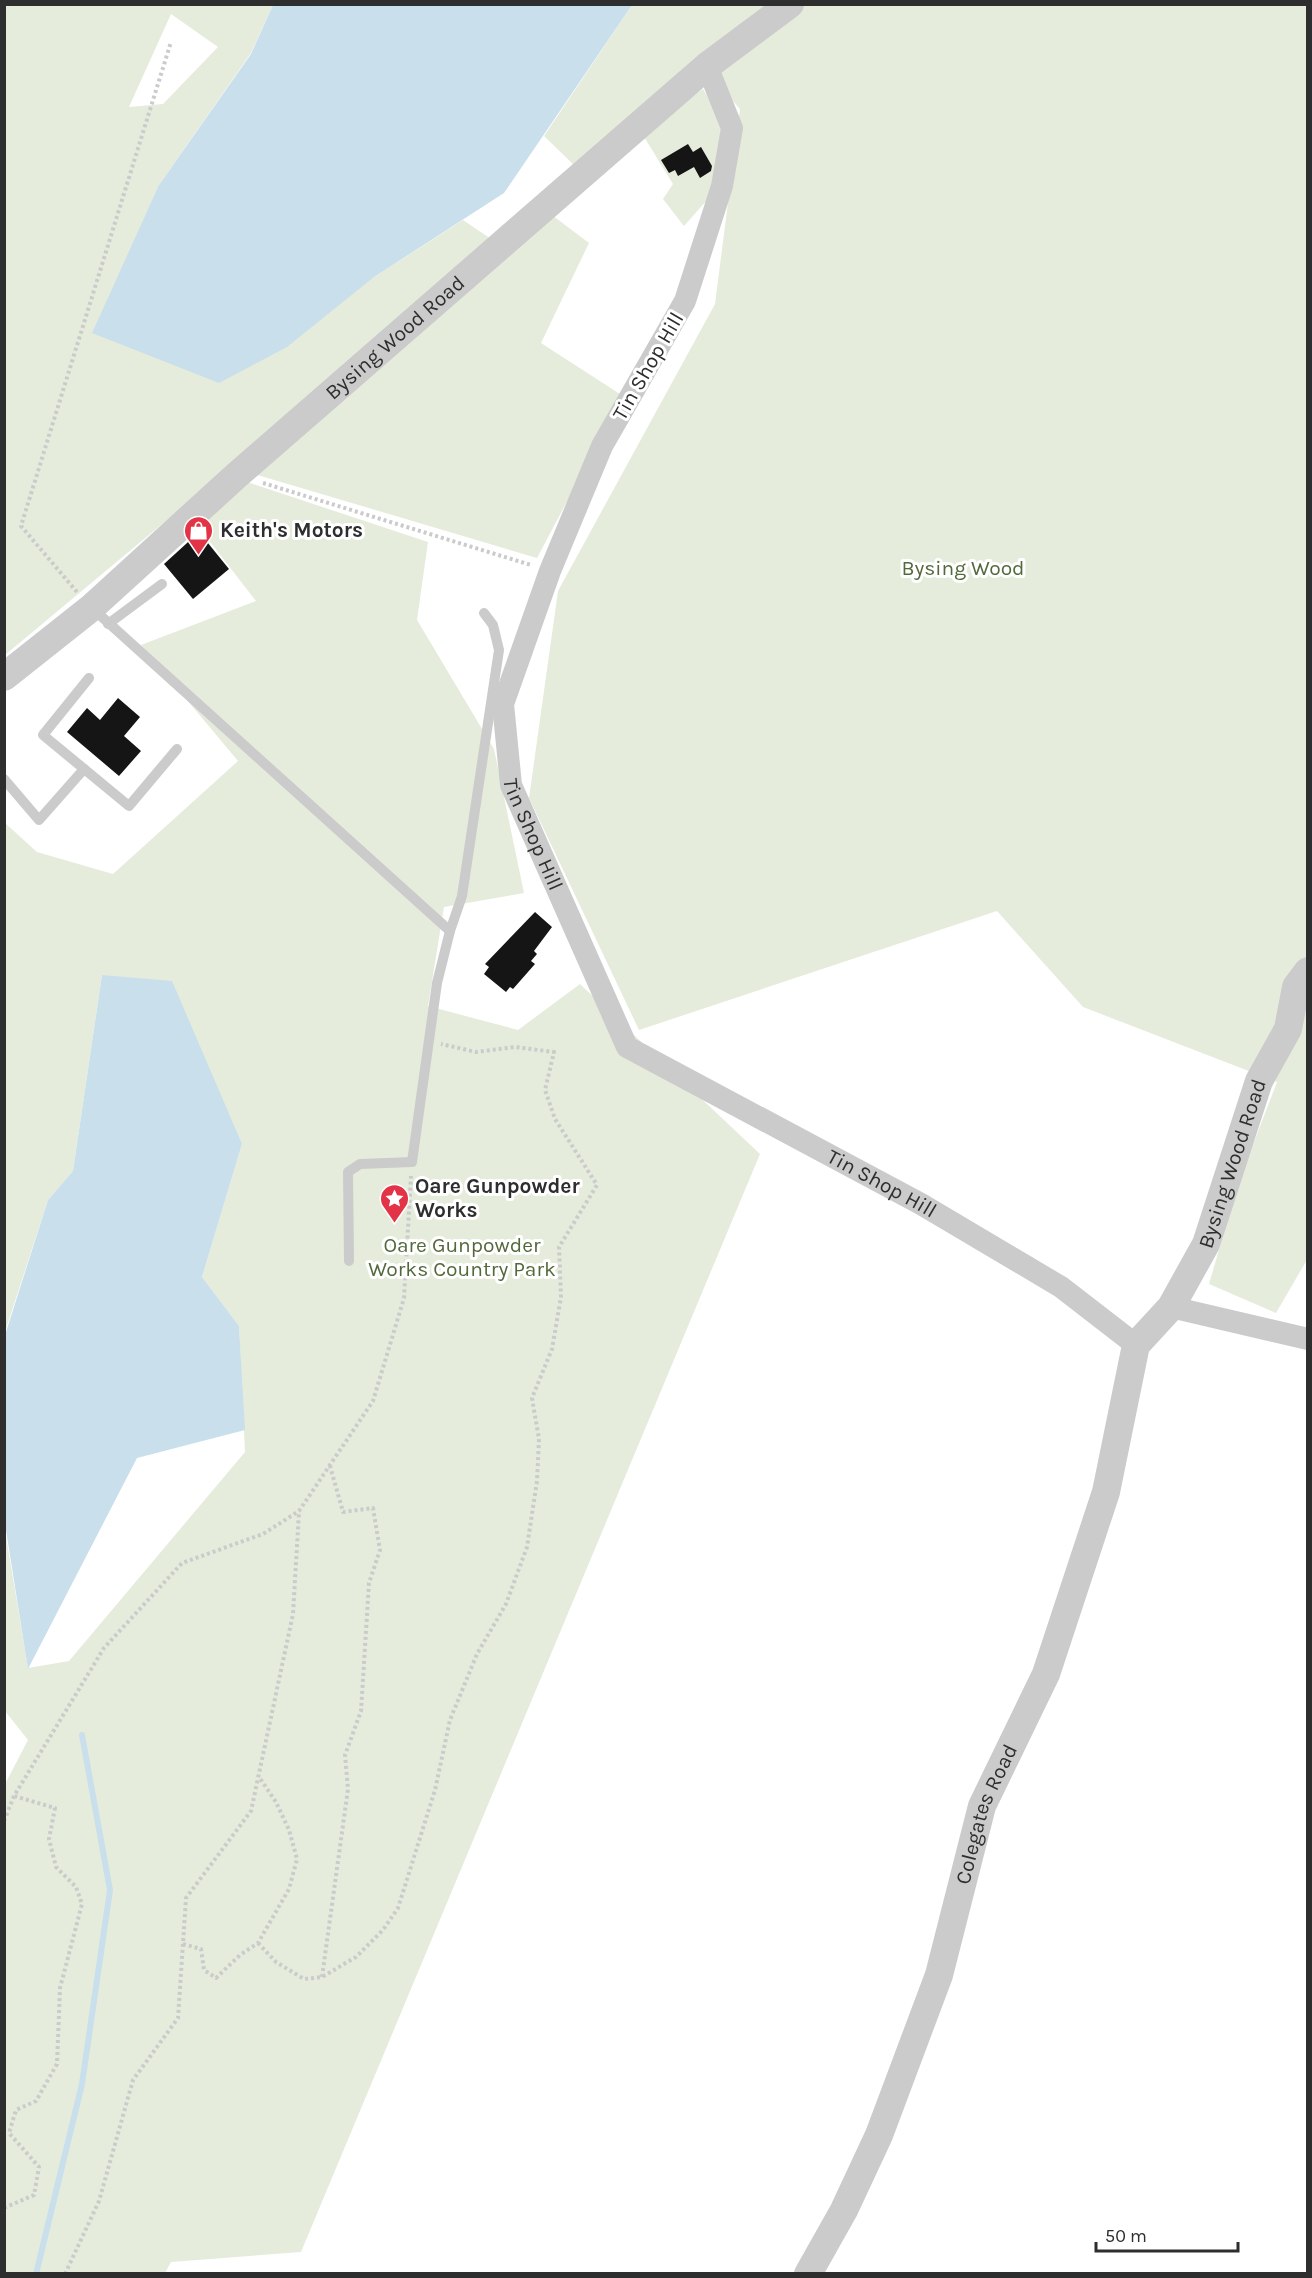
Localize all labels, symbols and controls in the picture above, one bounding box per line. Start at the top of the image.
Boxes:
street label: Bysing Wood Road [321,270,470,405]
street label: Tin Shop Hill [607,308,689,424]
shop icon: Keith's Motors [183,514,215,556]
place label: Keith's Motors [220,518,363,542]
park label: Bysing Wood [901,556,1025,580]
street label: Tin Shop Hill [498,777,568,894]
street label: Bysing Wood Road [1193,1076,1271,1251]
street label: Tin Shop Hill [823,1144,941,1223]
place label: Oare Gunpowder Works [415,1174,580,1222]
place icon: Oare Gunpowder Works [378,1182,410,1224]
park label: Oare Gunpowder Works Country Park [368,1233,556,1281]
street label: Colegates Road [951,1740,1022,1887]
scale bar [1096,2215,1238,2253]
text: 50 m [1105,2225,1147,2247]

